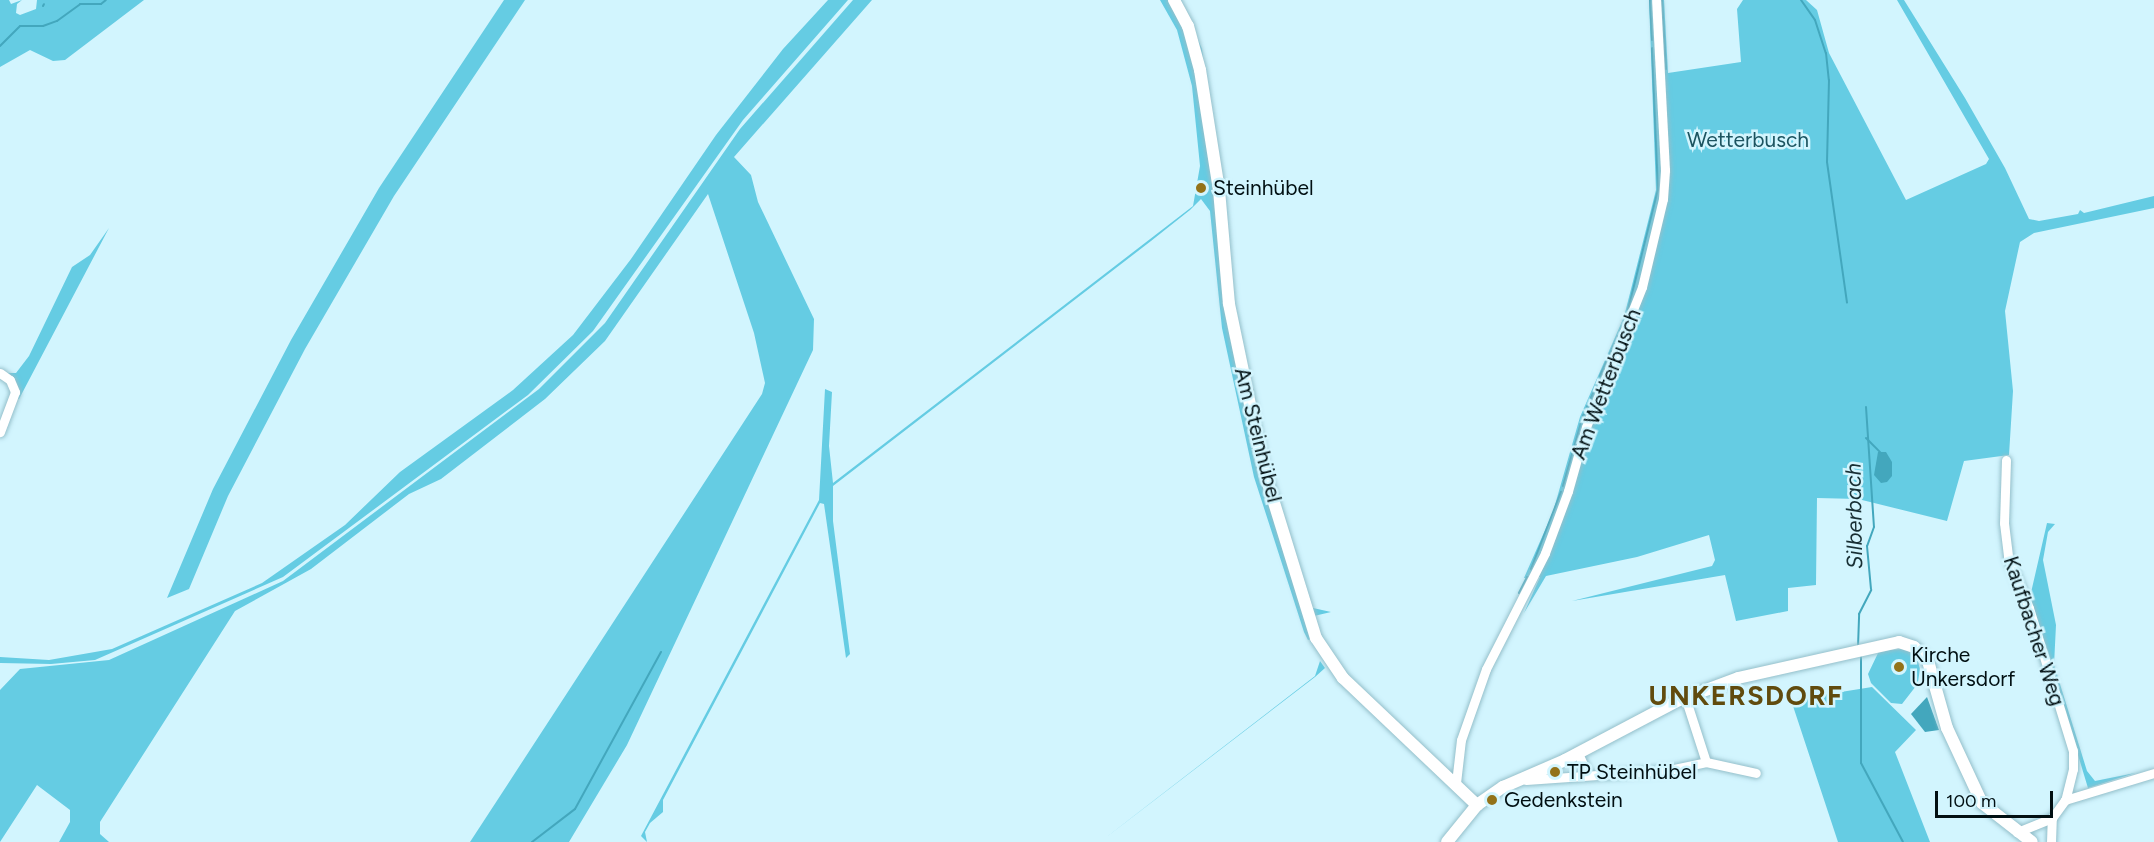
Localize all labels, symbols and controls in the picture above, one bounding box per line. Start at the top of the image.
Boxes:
park label: Wetterbusch [1687,127,1809,153]
place label: Steinhübel [1213,175,1314,201]
marker: Steinhübel [1194,181,1208,195]
street label: Am Wetterbusch [1566,305,1646,463]
street label: Am Steinhübel [1229,365,1287,505]
water label: Silberbach [1840,463,1868,569]
street label: Kaufbacher Weg [1998,553,2070,709]
place label: Kirche Unkersdorf [1911,642,2015,692]
marker: Kirche Unkersdorf [1892,660,1906,674]
district label: UNKERSDORF [1648,680,1844,712]
place label: TP Steinhübel [1567,759,1697,785]
marker: TP Steinhübel [1548,765,1562,779]
scale bar [1938,779,2056,817]
place label: Gedenkstein [1504,787,1623,813]
text: 100 m [1946,790,1996,812]
marker: Gedenkstein [1485,793,1499,807]

